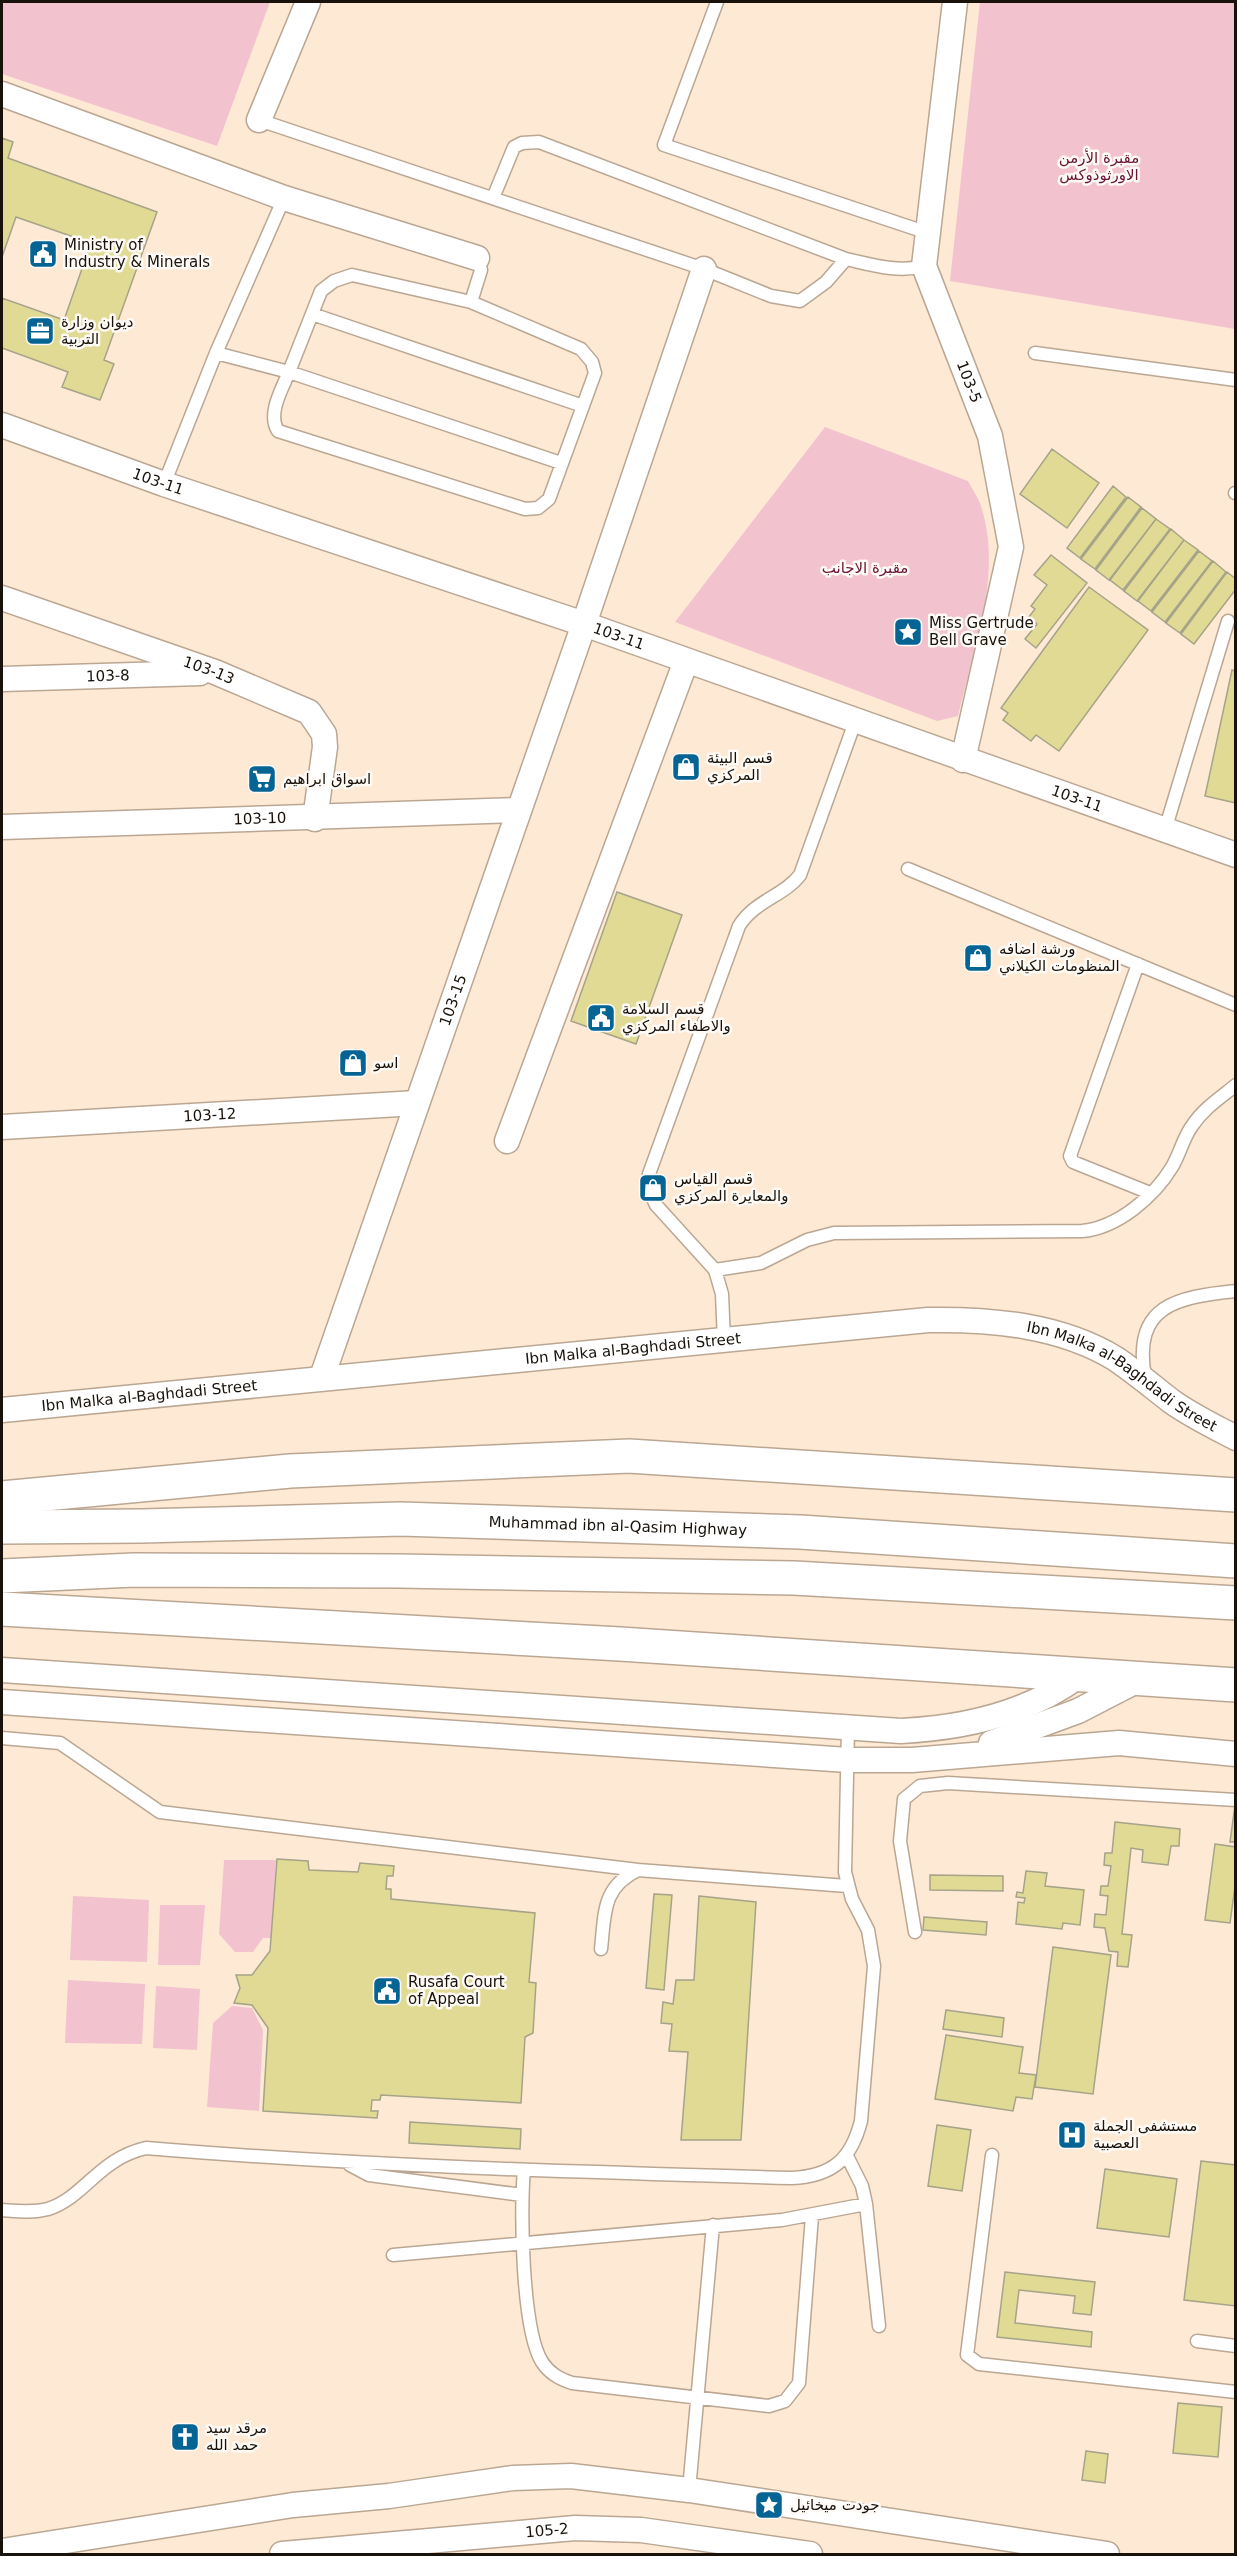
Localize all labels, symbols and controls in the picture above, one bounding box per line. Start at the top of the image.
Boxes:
park label: مقبرة الأرمن الاورثوذوكس [1059,148,1139,184]
place label: Ministry of Industry & Minerals [64,236,210,271]
public building icon: Ministry of Industry & Minerals [27,238,59,270]
place label: ديوان وزارة التربية [61,313,133,348]
office icon: ديوان وزارة التربية [24,315,56,347]
street label: 103-5 [953,358,985,405]
street label: 103-11 [130,464,186,499]
park label: مقبرة الاجانب [822,559,908,577]
place label: Miss Gertrude Bell Grave [929,614,1034,649]
place icon: Miss Gertrude Bell Grave [892,616,924,648]
street label: 103-11 [591,619,647,654]
street label: 103-13 [181,653,237,688]
street label: 103-8 [86,666,130,685]
place label: قسم البيئة المركزي [707,749,773,785]
shop icon: قسم البيئة المركزي [670,751,702,783]
supermarket icon: اسواق ابراهيم [246,763,278,795]
place label: اسواق ابراهيم [283,770,371,788]
street label: 103-11 [1049,781,1105,816]
street label: 103-10 [233,809,287,828]
place label: ورشة اضافه المنظومات الكيلاني [999,940,1120,976]
shop icon: ورشة اضافه المنظومات الكيلاني [962,942,994,974]
street label: 103-15 [436,972,470,1028]
place label: قسم السلامة والاطفاء المركزي [622,1000,731,1036]
public building icon: قسم السلامة والاطفاء المركزي [585,1002,617,1034]
shop icon: اسو [337,1047,369,1079]
place label: اسو [373,1054,399,1072]
street label: 103-12 [183,1104,237,1126]
place label: قسم القياس والمعايرة المركزي [674,1170,788,1206]
shop icon: قسم القياس والمعايرة المركزي [637,1172,669,1204]
street label: Ibn Malka al-Baghdadi Street [1025,1318,1220,1436]
street label: Ibn Malka al-Baghdadi Street [524,1329,742,1368]
street label: Ibn Malka al-Baghdadi Street [41,1376,258,1415]
street label: Muhammad ibn al-Qasim Highway [488,1513,747,1539]
place label: Rusafa Court of Appeal [408,1973,505,2008]
public building icon: Rusafa Court of Appeal [371,1975,403,2007]
place label: مستشفى الجملة العصبية [1093,2117,1197,2152]
hospital icon: مستشفى الجملة العصبية [1056,2119,1088,2151]
place label: مرقد سيد حمد الله [206,2419,267,2454]
church icon: مرقد سيد حمد الله [169,2421,201,2453]
place icon: جودت ميخائيل [753,2489,785,2521]
place label: جودت ميخائيل [790,2496,879,2514]
street label: 105-2 [524,2520,569,2541]

